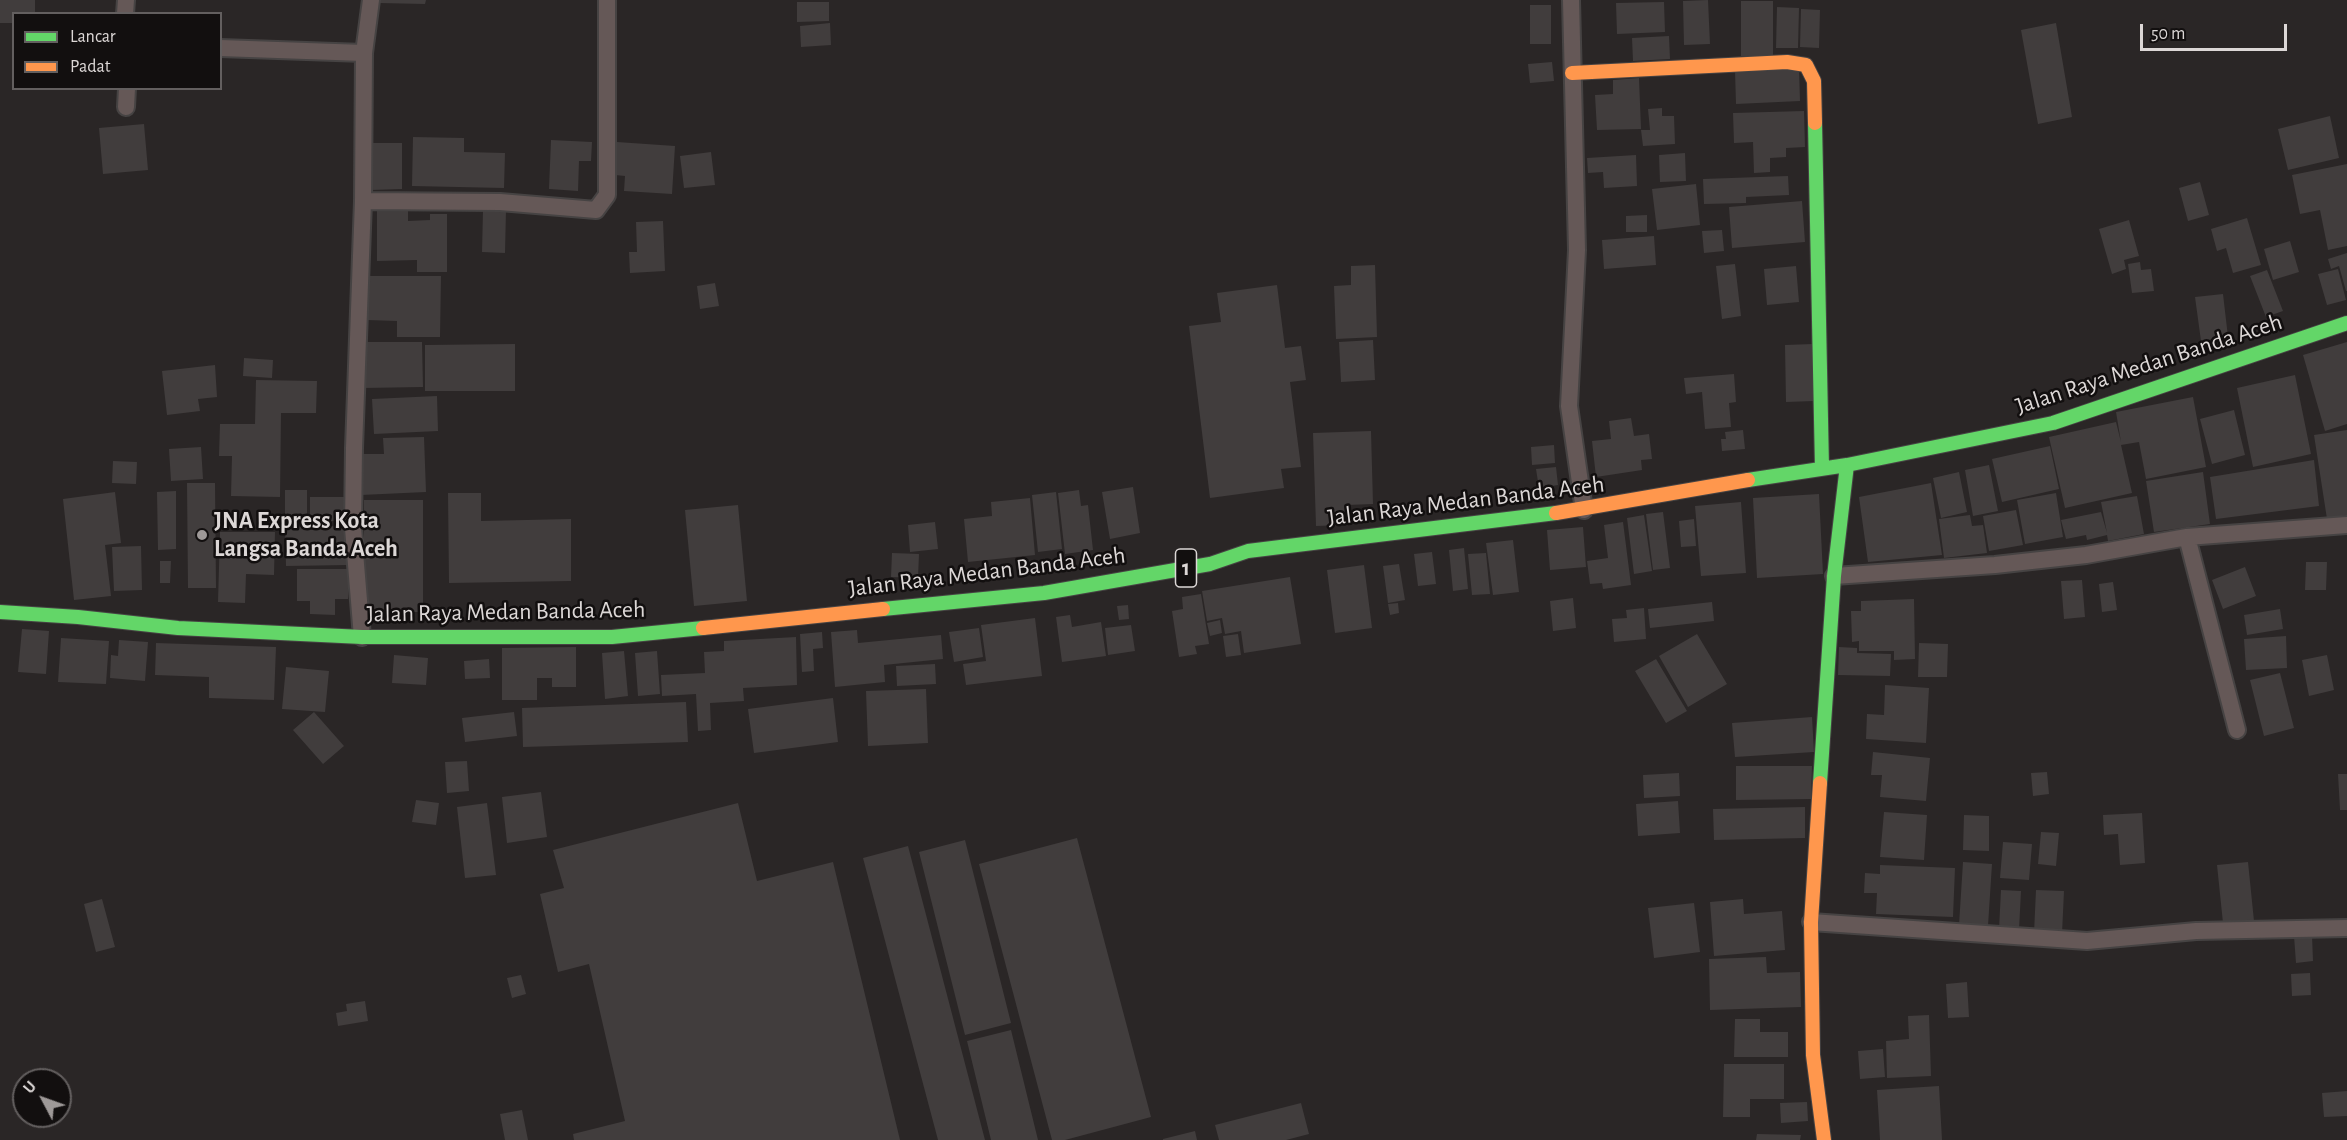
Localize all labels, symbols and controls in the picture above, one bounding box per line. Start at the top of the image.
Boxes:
legend [12,12,222,90]
scale bar [2143,12,2290,50]
text: 50 m [2151,25,2185,43]
text: Lancar [70,28,116,46]
text: Padat [70,58,111,76]
street label: Jalan Raya Medan Banda Aceh [2012,307,2286,421]
street label: Jalan Raya Medan Banda Aceh [1326,470,1606,532]
place label: JNA Express Kota Langsa Banda Aceh [214,507,398,563]
marker: JNA Express Kota Langsa Banda Aceh [195,528,209,542]
street label: Jalan Raya Medan Banda Aceh [847,541,1127,603]
road number: 1 [1176,549,1196,587]
street label: Jalan Raya Medan Banda Aceh [366,595,646,629]
north arrow [12,1068,72,1128]
text: U [21,1078,39,1097]

